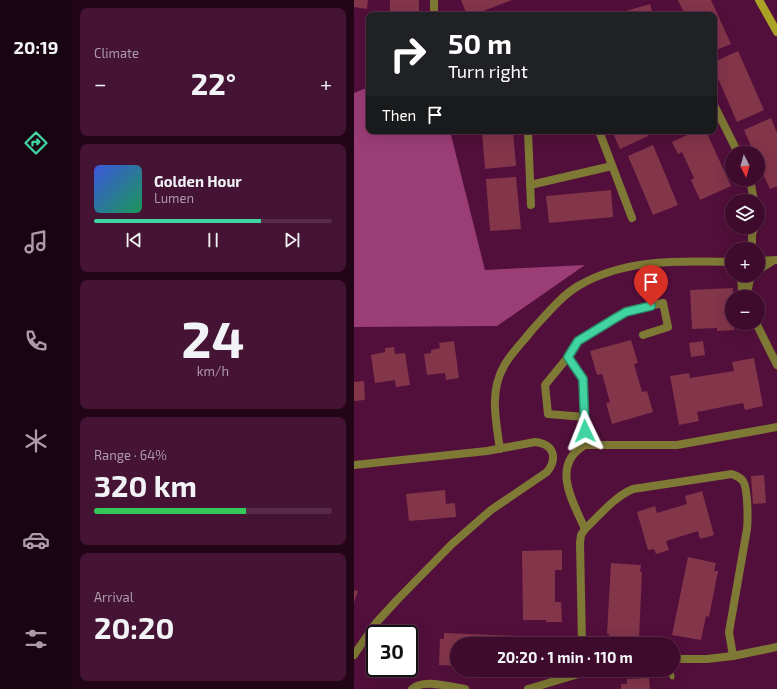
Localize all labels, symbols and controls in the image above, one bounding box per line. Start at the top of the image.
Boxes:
text: 50 m [448,26,512,60]
icon: right [382,28,434,80]
text: 20:19 [14,36,58,58]
text: Climate [94,45,139,61]
text: Turn right [448,60,528,82]
text: 22° [191,65,236,101]
text: − [94,70,107,96]
text: + [320,70,332,96]
icon: arrive [424,104,446,126]
text: Then [382,106,416,124]
icon: directions [22,129,50,157]
north arrow [725,146,765,186]
map controls [725,146,765,330]
text: Golden Hour [154,172,242,190]
text: Lumen [154,190,194,206]
button: layers [725,194,765,234]
icon: music [22,228,50,256]
icon: previous [123,229,145,251]
icon: pause [202,229,224,251]
icon: next [281,229,303,251]
button: + [725,242,765,282]
pin [634,265,668,306]
icon: arrive [640,271,662,293]
button: − [725,290,765,330]
text: 24 [181,306,245,368]
icon: phone [22,327,50,355]
text: km/h [197,363,229,379]
position arrow [564,410,606,452]
icon: climate [22,427,50,455]
text: Range · 64% [94,447,167,463]
text: 320 km [94,467,197,503]
icon: car [22,526,50,554]
text: Arrival [94,589,134,605]
text: 20:20 [94,609,174,645]
icon: filters [22,625,50,653]
speed limit sign: 30 [366,625,418,677]
text: 20:20 · 1 min · 110 m [497,648,633,666]

